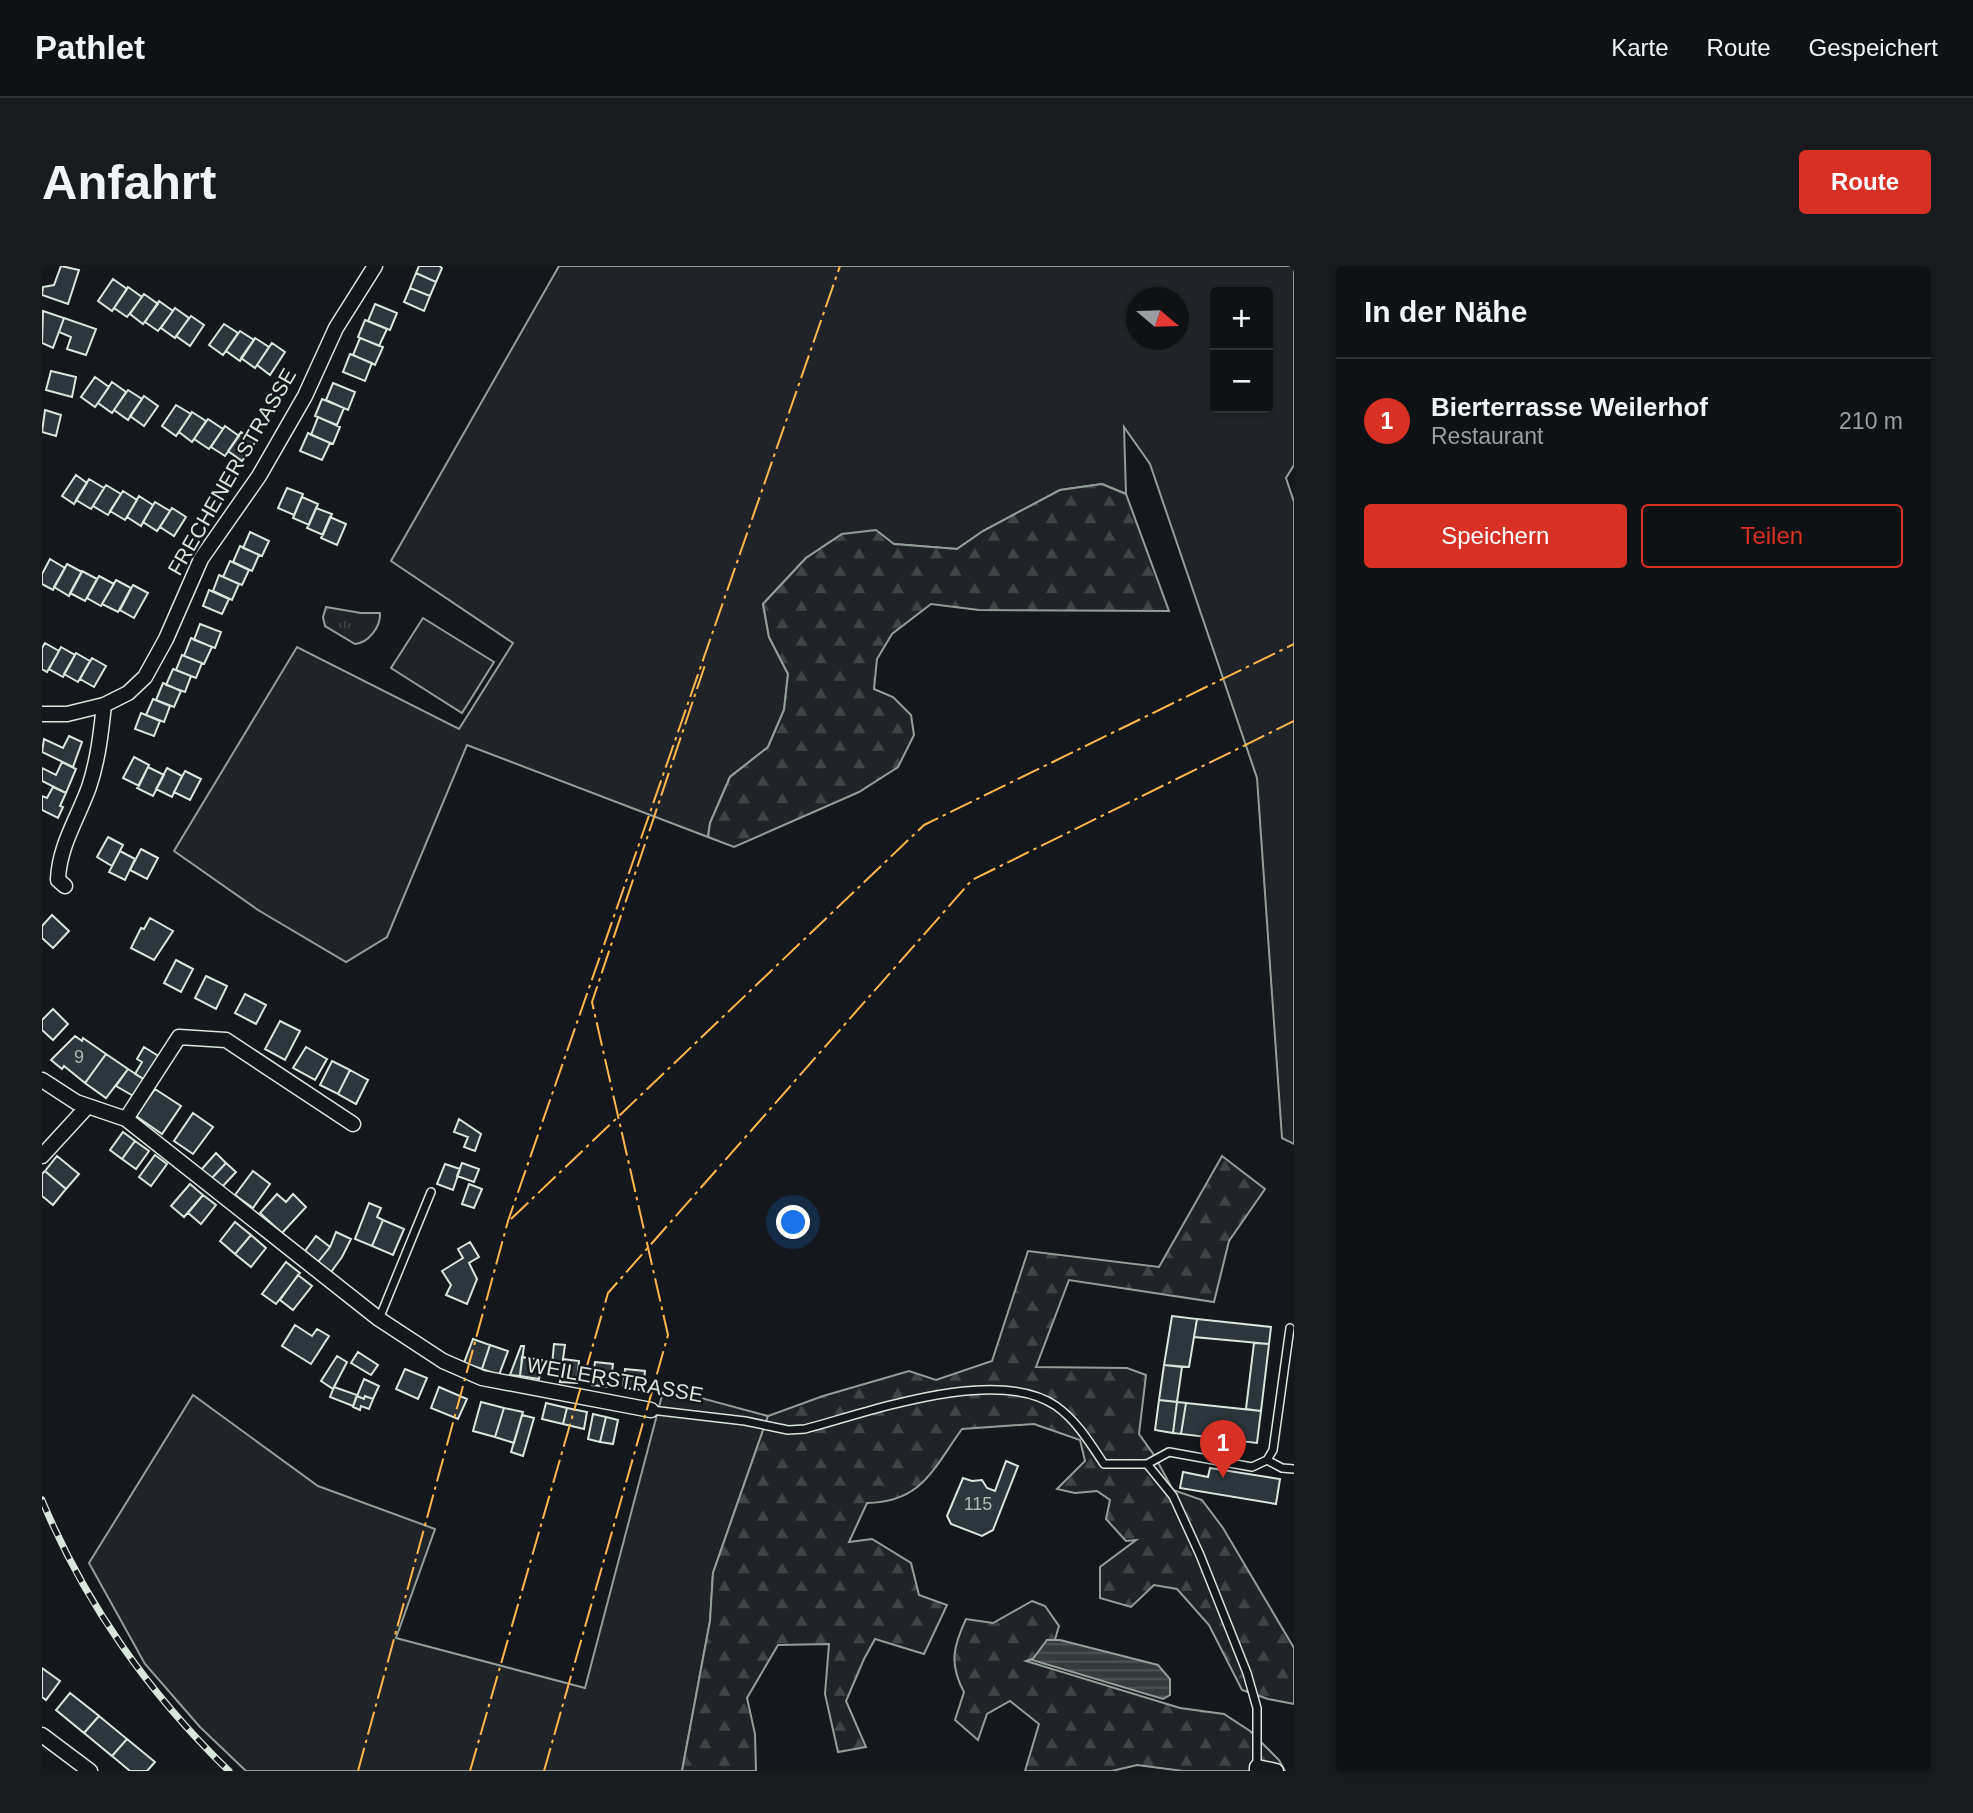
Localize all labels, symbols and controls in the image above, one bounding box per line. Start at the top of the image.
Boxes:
text: Pathlet [35,29,145,66]
text: Karte [1611,34,1669,61]
text: Route [1707,34,1771,61]
text: Gespeichert [1809,34,1938,61]
button: Route [1799,150,1931,214]
text: Anfahrt [42,155,216,209]
north arrow [1126,287,1189,350]
map controls [1210,287,1273,413]
button: + [1210,287,1273,350]
text: In der Nähe [1364,295,1527,328]
button: − [1210,350,1273,413]
street label: FRECHENER STRASSE [163,364,300,579]
text: Bierterrasse Weilerhof [1431,392,1708,422]
text: 1 [1381,408,1393,434]
text: 210 m [1839,408,1903,434]
text: Restaurant [1431,423,1544,449]
button: Speichern [1364,504,1627,568]
button: Teilen [1641,504,1903,568]
house number: 9 [74,1047,84,1067]
your location [776,1205,810,1239]
street label: WEILERSTRASSE [525,1353,705,1406]
pin: 1 [1200,1420,1246,1478]
house number: 115 [964,1494,992,1514]

